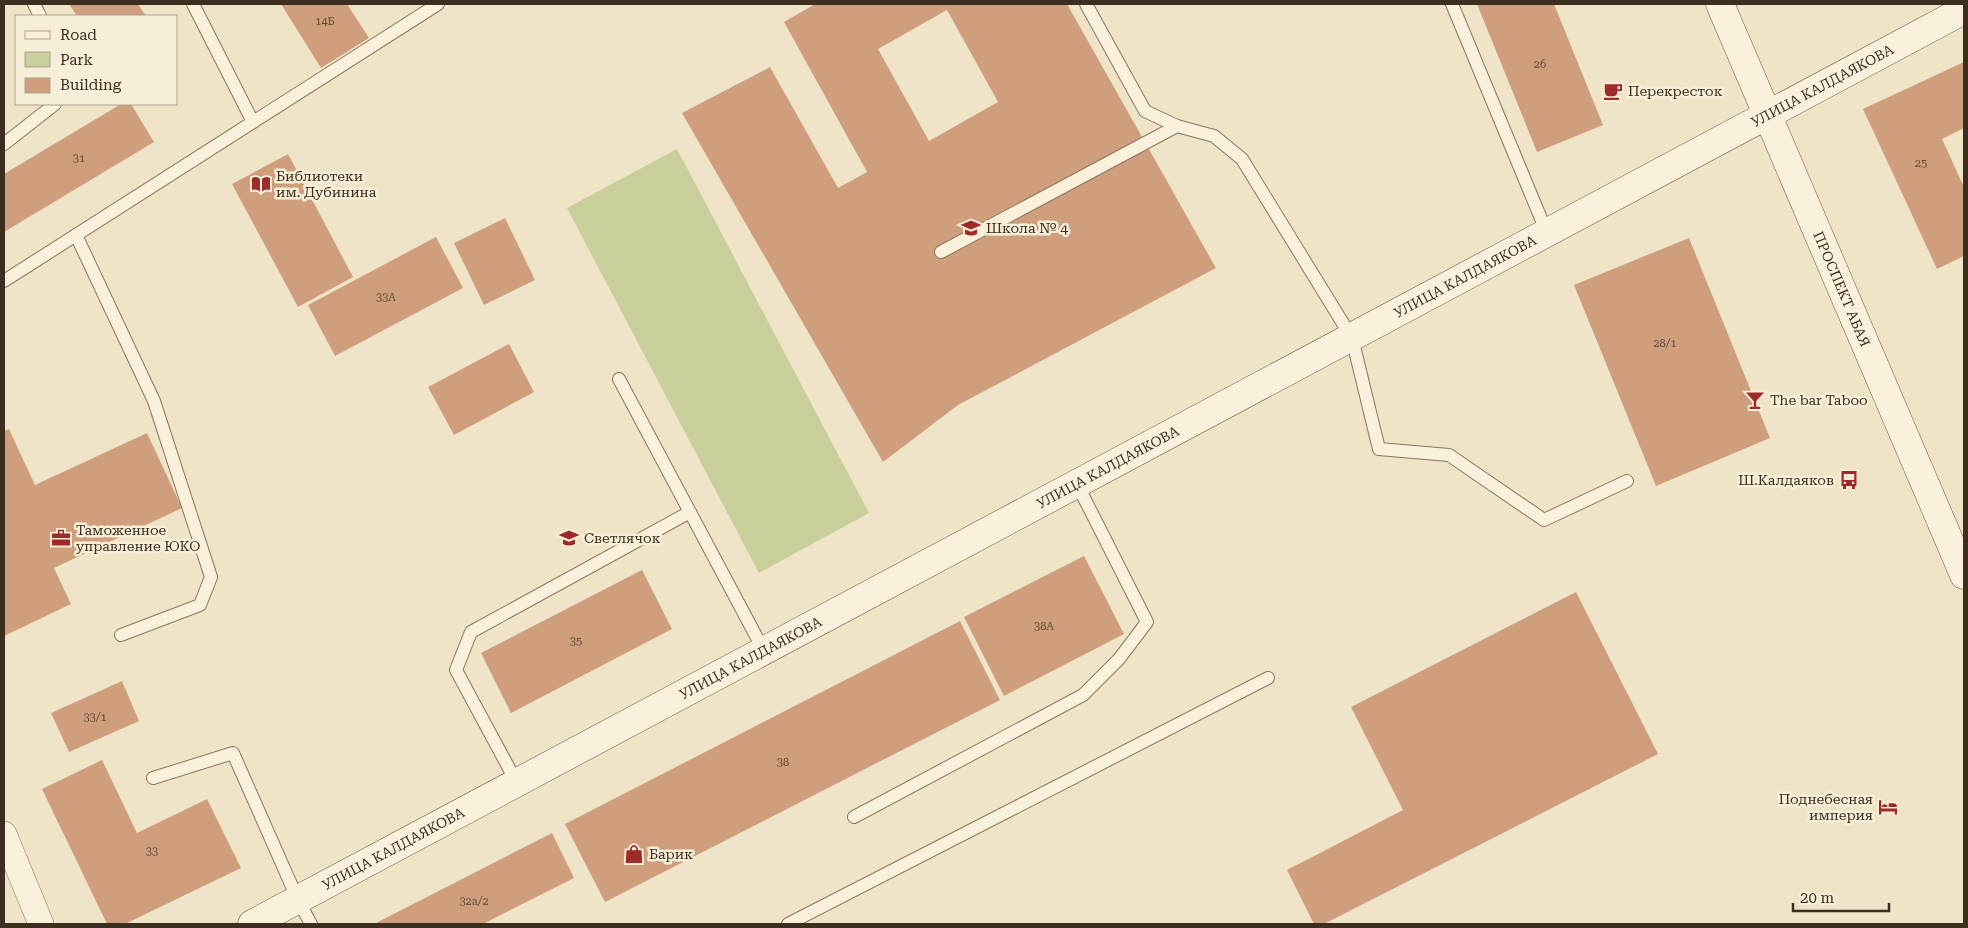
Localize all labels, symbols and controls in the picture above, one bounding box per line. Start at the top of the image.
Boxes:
legend [15,15,178,105]
house number: 14Б [315,15,335,28]
text: Road [60,26,97,44]
street label: УЛИЦА КАЛДАЯКОВА [1748,41,1896,130]
text: Park [60,51,94,69]
house number: 26 [1534,58,1546,71]
text: Building [60,76,122,94]
cafe icon: Перекресток [1602,80,1624,102]
place label: Перекресток [1628,83,1723,99]
house number: 31 [73,152,85,165]
house number: 25 [1915,157,1927,170]
place label: Библиотеки им. Дубинина [276,168,377,200]
library icon: Библиотеки им. Дубинина [250,173,272,195]
school or university icon: Школа № 4 [960,217,982,239]
place label: Школа № 4 [986,220,1068,236]
street label: ПРОСПЕКТ АБАЯ [1810,229,1874,349]
street label: УЛИЦА КАЛДАЯКОВА [1391,232,1539,321]
house number: 33А [376,291,396,304]
house number: 28/1 [1653,337,1677,350]
bar icon: The bar Taboo [1744,389,1766,411]
place label: The bar Taboo [1770,392,1868,408]
street label: УЛИЦА КАЛДАЯКОВА [1034,423,1182,512]
bus stop icon: Ш.Калдаяков [1838,469,1860,491]
place label: Ш.Калдаяков [1738,472,1834,488]
place label: Таможенное управление ЮКО [76,522,200,554]
office icon: Таможенное управление ЮКО [50,527,72,549]
school or university icon: Светлячок [558,527,580,549]
place label: Светлячок [584,530,661,546]
street label: УЛИЦА КАЛДАЯКОВА [677,613,824,702]
house number: 38А [1034,620,1054,633]
house number: 35 [570,635,582,648]
house number: 33/1 [83,711,107,724]
house number: 38 [777,756,789,769]
place label: Поднебесная империя [1779,791,1873,823]
hotel icon: Поднебесная империя [1877,796,1899,818]
street label: УЛИЦА КАЛДАЯКОВА [319,804,467,893]
shop icon: Барик [623,843,645,865]
house number: 33 [146,845,158,858]
place label: Барик [649,846,693,862]
scale bar [1793,880,1889,912]
text: 20 m [1800,889,1835,907]
house number: 32а/2 [459,895,489,908]

